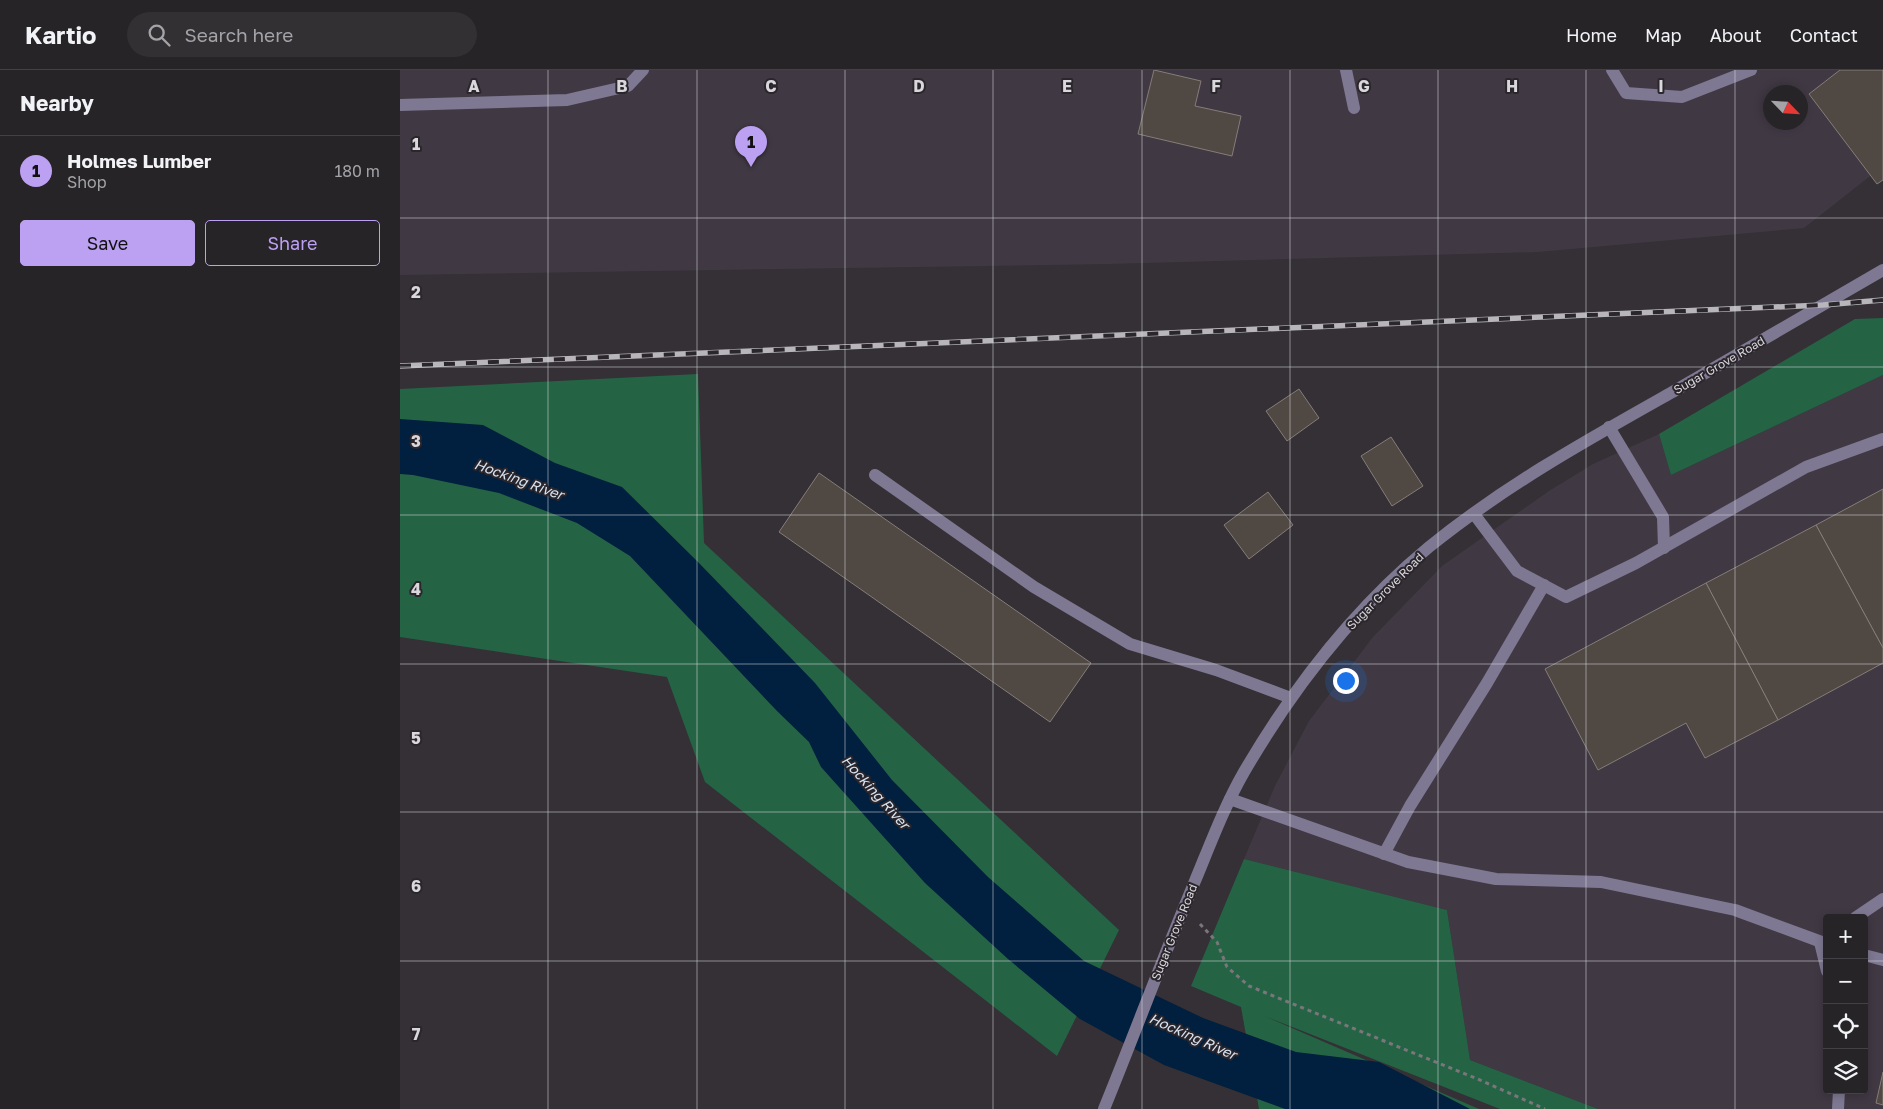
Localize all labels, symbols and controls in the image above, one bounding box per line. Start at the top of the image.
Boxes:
search box [127,12,477,57]
text: Kartio [25,20,97,49]
icon: search [145,21,173,49]
text: Search here [185,23,293,46]
text: Home [1566,24,1617,46]
text: Map [1645,24,1682,46]
text: About [1710,24,1762,46]
text: Contact [1790,24,1858,46]
text: A [468,76,480,96]
text: B [616,76,628,96]
text: C [765,76,777,96]
text: D [913,76,925,96]
text: E [1062,76,1072,96]
text: F [1211,76,1221,96]
text: G [1358,76,1370,96]
text: H [1506,76,1518,96]
text: I [1658,76,1664,96]
north arrow [1763,85,1808,130]
text: Nearby [20,90,94,116]
pin: 1 [735,126,767,167]
text: 1 [412,134,420,154]
text: Holmes Lumber [67,149,211,172]
text: 1 [32,161,40,181]
text: 180 m [334,161,380,181]
text: Shop [67,172,107,192]
button: Save [20,220,195,266]
button: Share [205,220,380,266]
text: 2 [411,282,421,302]
street label: Sugar Grove Road [1671,333,1767,397]
text: 3 [411,431,421,451]
water label: Hocking River [472,455,568,504]
street label: Sugar Grove Road [1343,549,1427,633]
text: 4 [411,579,421,599]
your location [1333,668,1359,694]
text: 5 [411,728,421,748]
water label: Hocking River [838,752,915,834]
text: 6 [411,876,421,896]
street label: Sugar Grove Road [1148,882,1200,982]
map controls [1823,914,1868,1094]
button: + [1823,914,1868,959]
button: − [1823,959,1868,1004]
button: locate [1823,1004,1868,1049]
water label: Hocking River [1147,1009,1241,1064]
text: 7 [412,1024,421,1044]
button: layers [1823,1049,1868,1094]

